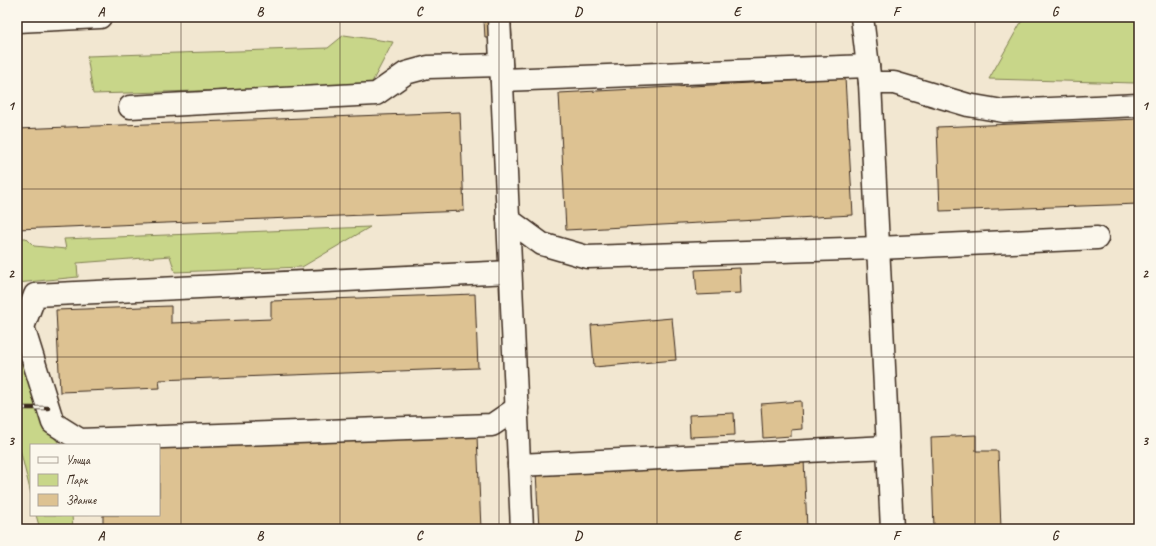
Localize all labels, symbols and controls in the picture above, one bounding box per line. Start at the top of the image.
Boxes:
text: A [98,4,106,20]
text: B [257,4,265,20]
text: C [416,4,424,20]
text: D [574,4,583,20]
text: E [734,4,743,20]
text: F [893,4,902,20]
text: G [1052,4,1060,20]
text: 1 [8,98,16,114]
text: 1 [1142,98,1150,114]
text: 2 [8,266,15,282]
text: 2 [1142,266,1149,282]
text: 3 [8,433,15,449]
text: 3 [1142,433,1149,449]
legend [30,444,160,516]
text: Улица [66,452,91,468]
text: Парк [66,472,89,488]
text: Здание [66,492,97,508]
text: A [98,528,106,544]
text: B [257,528,265,544]
text: C [416,528,424,544]
text: D [574,528,583,544]
text: E [734,528,743,544]
text: F [893,528,902,544]
text: G [1052,528,1060,544]

